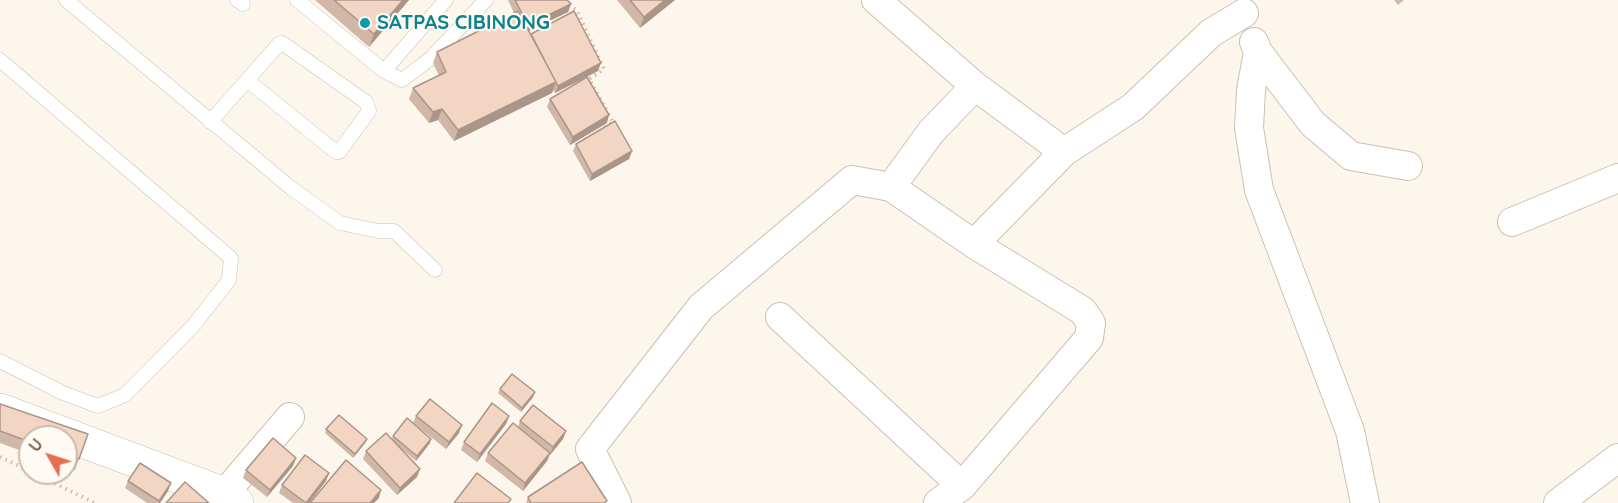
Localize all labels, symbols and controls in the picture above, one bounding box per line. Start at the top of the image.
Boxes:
place label: SATPAS CIBINONG [377,11,550,35]
marker: SATPAS CIBINONG [358,16,372,30]
north arrow [18,425,78,485]
text: U [24,434,47,456]

